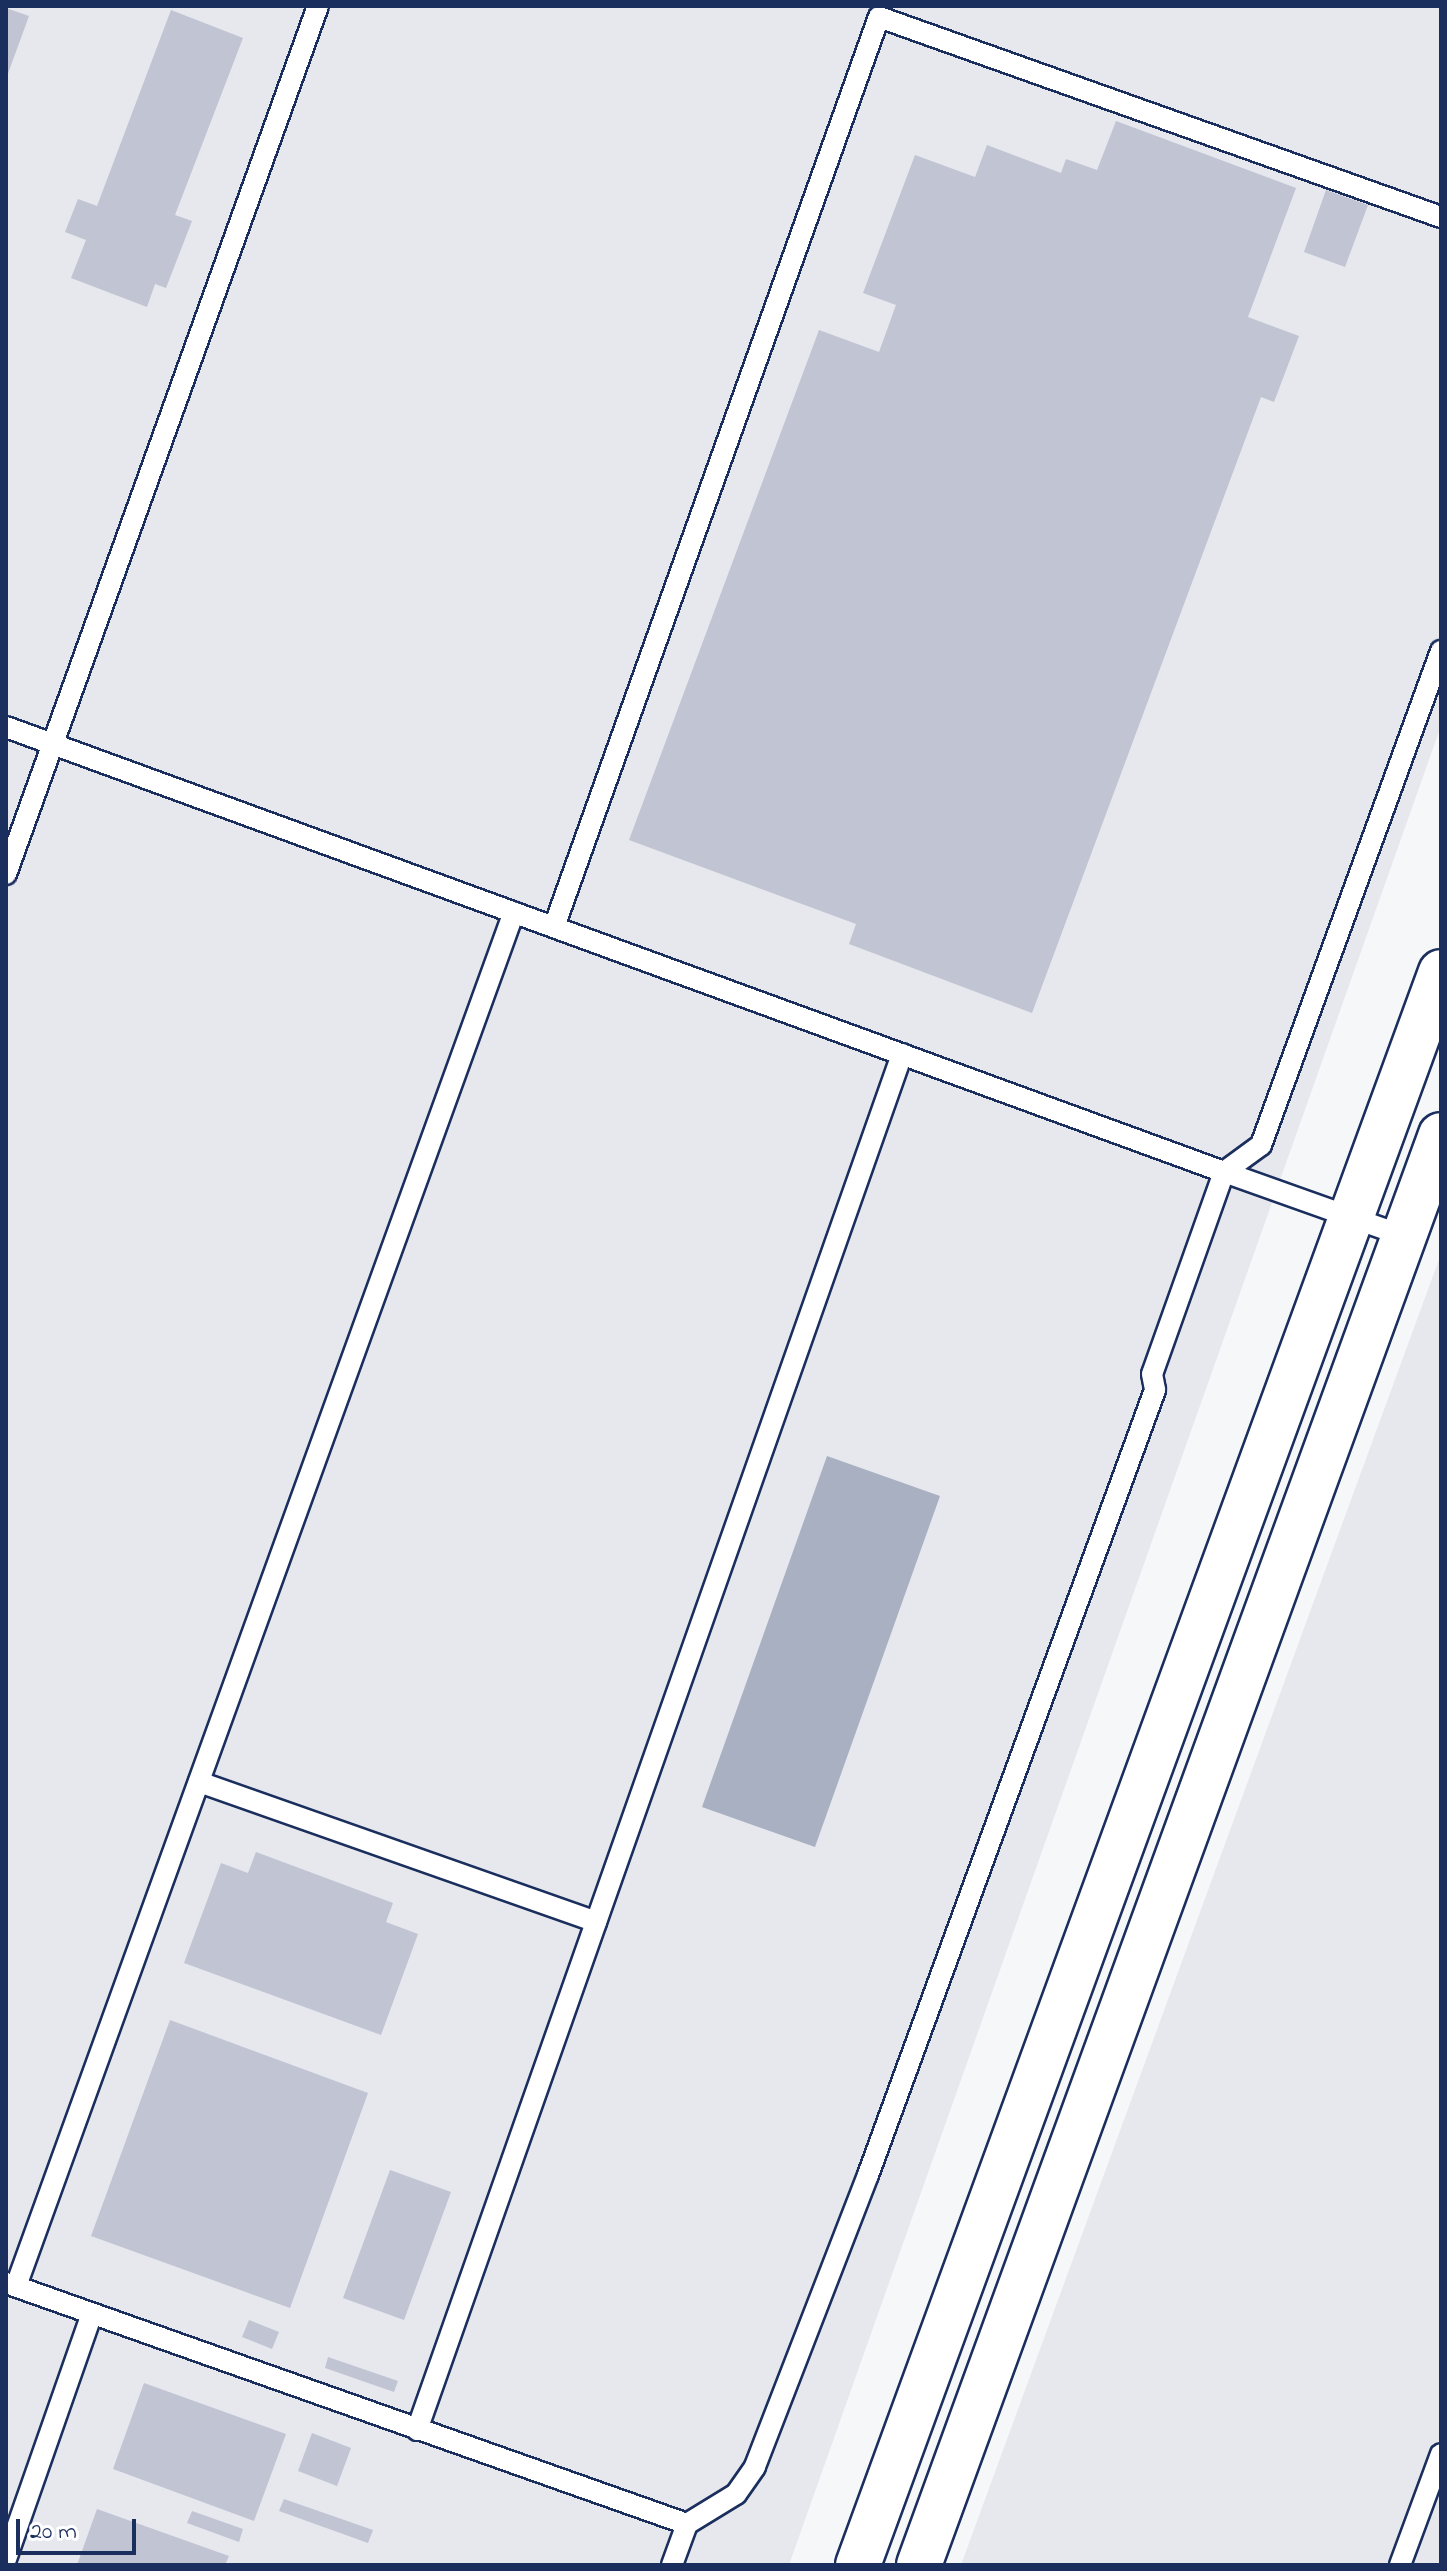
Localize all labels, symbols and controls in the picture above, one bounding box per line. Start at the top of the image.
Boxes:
scale bar [20,2503,140,2553]
text: 20 m [30,2515,77,2550]

